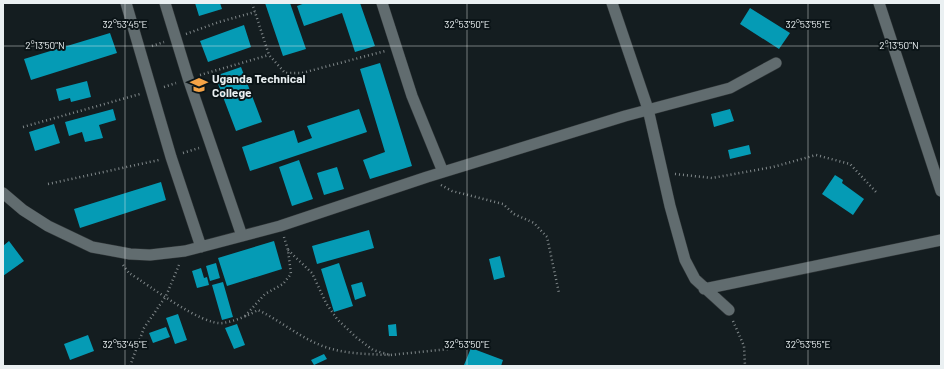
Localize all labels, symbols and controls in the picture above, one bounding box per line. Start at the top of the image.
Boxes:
text: 32°53'45"E [102,18,148,30]
text: 32°53'50"E [444,18,490,30]
text: 32°53'55"E [786,18,830,30]
text: 2°13'50"N [25,39,65,51]
text: 2°13'50"N [879,39,919,51]
place label: Uganda Technical College [212,71,306,99]
school or university icon: Uganda Technical College [189,75,209,95]
text: 32°53'45"E [102,338,148,350]
text: 32°53'50"E [444,338,490,350]
text: 32°53'55"E [786,338,830,350]

